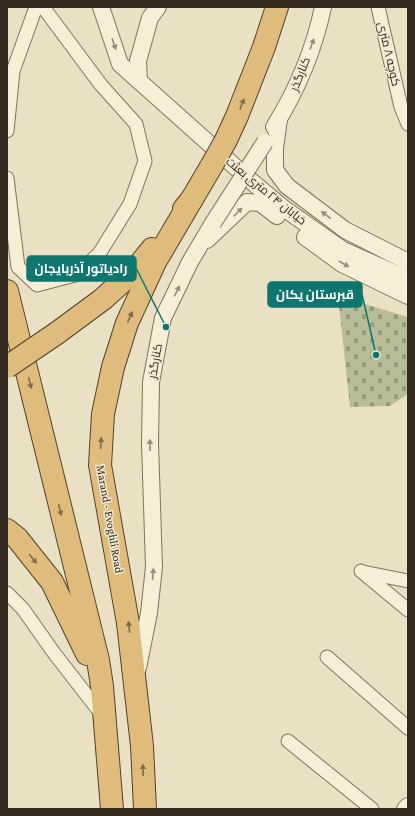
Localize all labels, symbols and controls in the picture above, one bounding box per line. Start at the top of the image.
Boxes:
street label: کوچه ۸ متری [373,20,403,88]
one-way arrow [111,38,117,50]
one-way arrow [310,38,316,50]
street label: کنارگذر [287,55,313,94]
one-way arrow [239,98,245,110]
street label: خیابان ۲۴ متری بعثت [223,154,309,228]
one-way arrow [233,207,243,217]
one-way arrow [320,211,331,219]
callout: رادیاتور آذربایجان [27,256,136,281]
text: رادیاتور آذربایجان [35,261,127,277]
one-way arrow [338,261,350,268]
callout: قبرستان یکان [268,282,362,307]
one-way arrow [174,285,180,296]
text: قبرستان یکان [276,287,354,302]
one-way arrow [127,312,133,323]
street label: کنارگذر [145,342,165,381]
one-way arrow [28,377,34,389]
one-way arrow [98,437,105,449]
one-way arrow [147,438,153,451]
street label: Marand - Evoghli Road [94,464,127,575]
one-way arrow [58,503,64,516]
one-way arrow [29,553,38,564]
one-way arrow [149,568,156,580]
one-way arrow [126,621,132,633]
one-way arrow [140,764,147,776]

